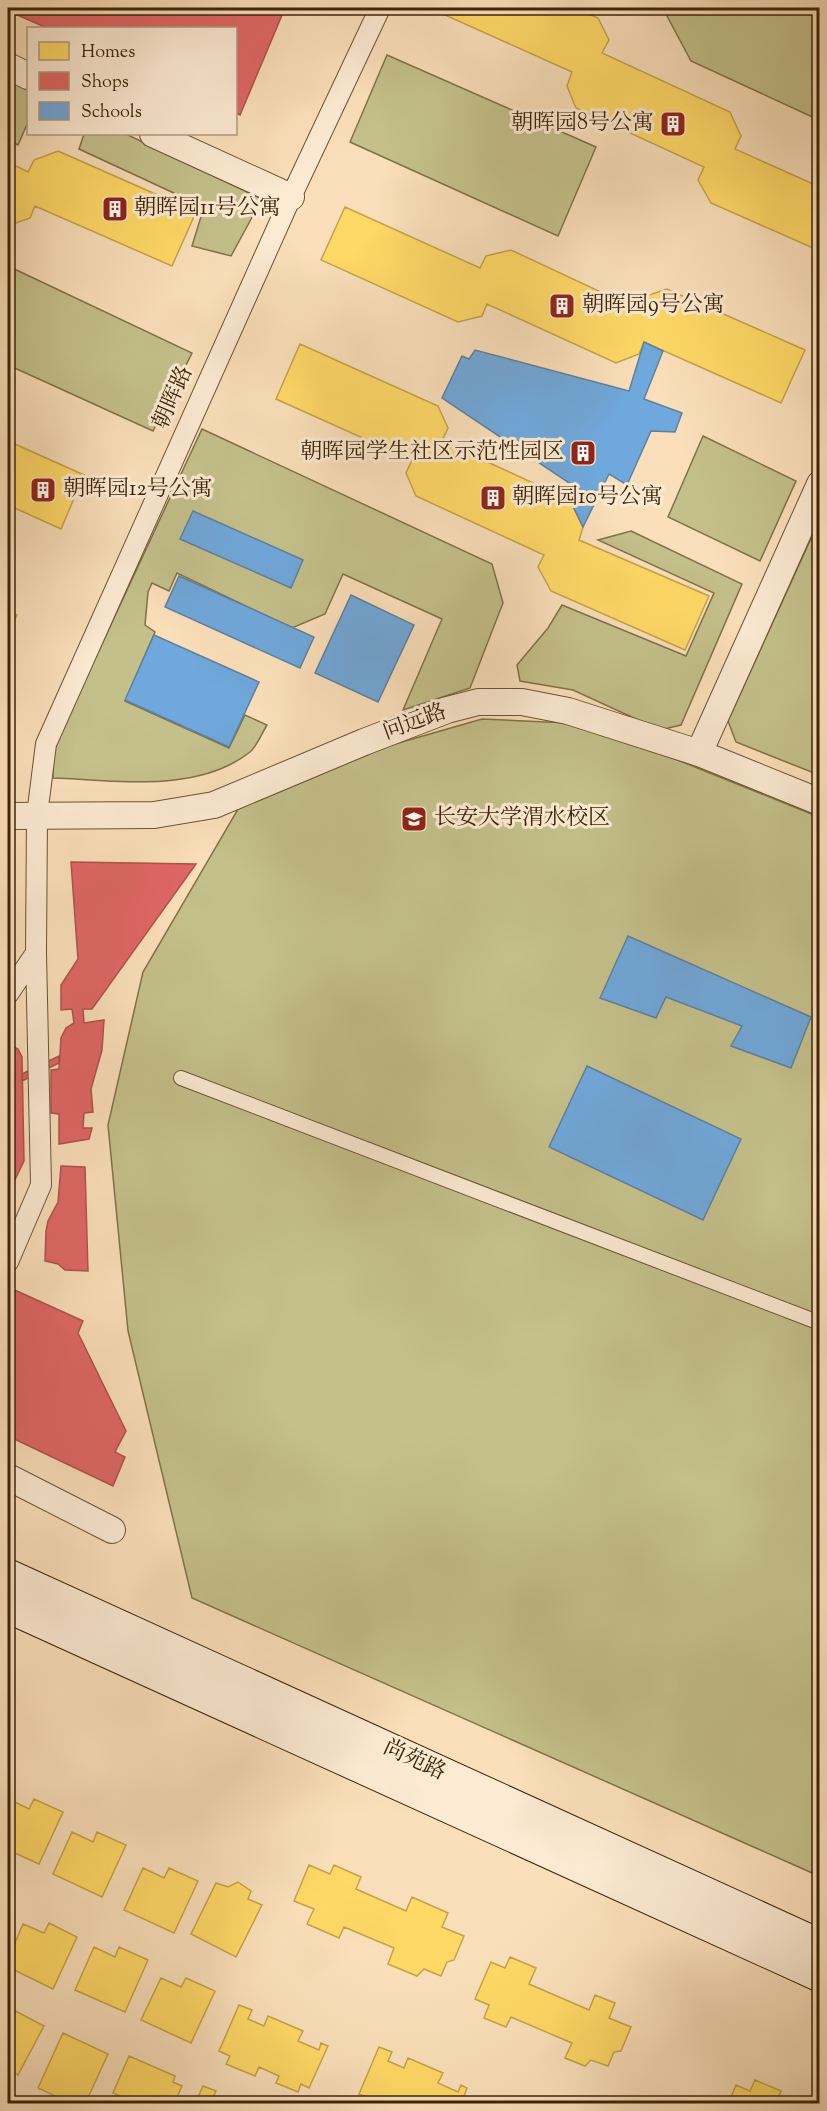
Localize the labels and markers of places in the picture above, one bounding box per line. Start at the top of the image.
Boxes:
place label: 朝晖园8号公寓 [511,108,654,140]
building icon: 朝晖园8号公寓 [658,109,688,139]
place label: 朝晖园11号公寓 [134,193,281,225]
building icon: 朝晖园11号公寓 [100,194,130,224]
place label: 朝晖园9号公寓 [582,290,725,322]
building icon: 朝晖园9号公寓 [547,291,577,321]
place label: 朝晖园学生社区示范性园区 [300,437,564,469]
building icon: 朝晖园学生社区示范性园区 [568,438,598,468]
place label: 朝晖园12号公寓 [63,474,213,506]
building icon: 朝晖园12号公寓 [28,475,58,505]
place label: 朝晖园10号公寓 [512,482,663,514]
building icon: 朝晖园10号公寓 [478,483,508,513]
place label: 长安大学渭水校区 [434,803,610,835]
school or university icon: 长安大学渭水校区 [399,804,429,834]

